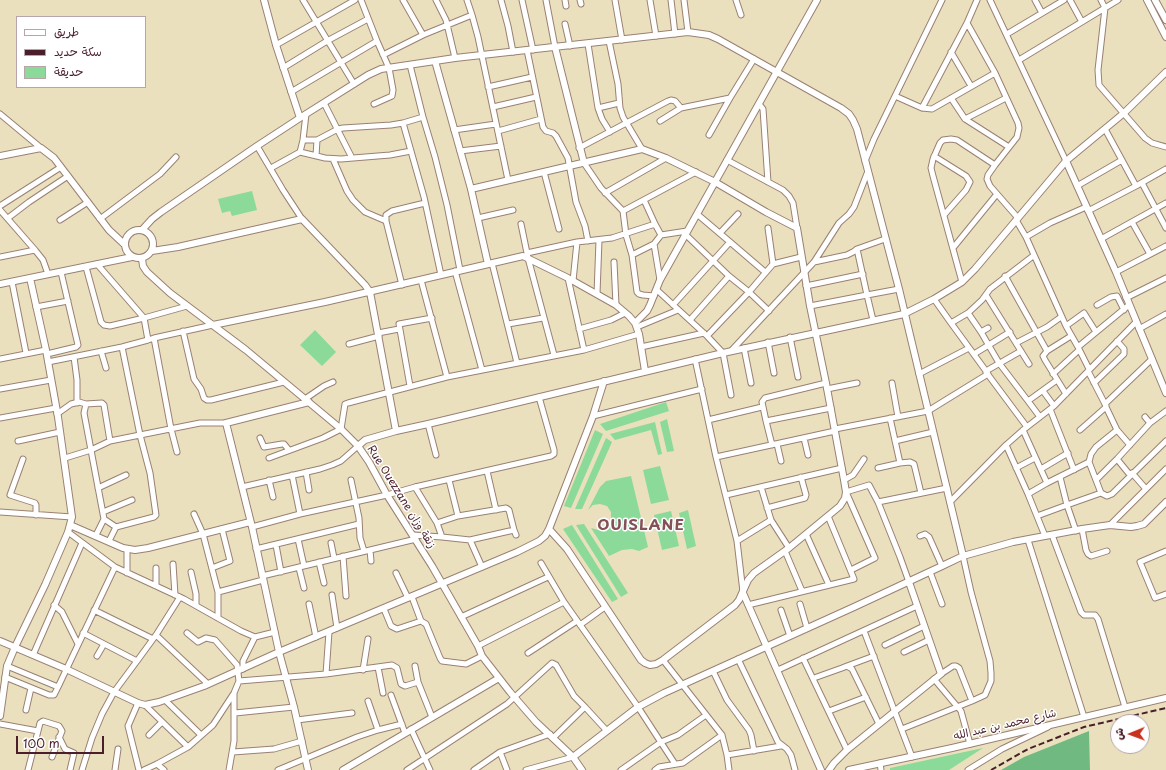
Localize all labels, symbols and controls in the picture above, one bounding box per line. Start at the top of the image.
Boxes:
legend [16,16,146,88]
text: طريق [54,22,79,40]
text: سكة حديد [54,42,102,60]
text: حديقة [54,62,83,80]
street label: Rue Ouezzane زنقة وزان [364,443,438,551]
district label: OUISLANE [598,517,684,535]
street label: شارع محمد بن عبد الله [952,707,1058,743]
north arrow [1110,714,1150,754]
scale bar [18,728,106,754]
text: ش [1110,728,1127,740]
text: 100 m [23,734,60,752]

